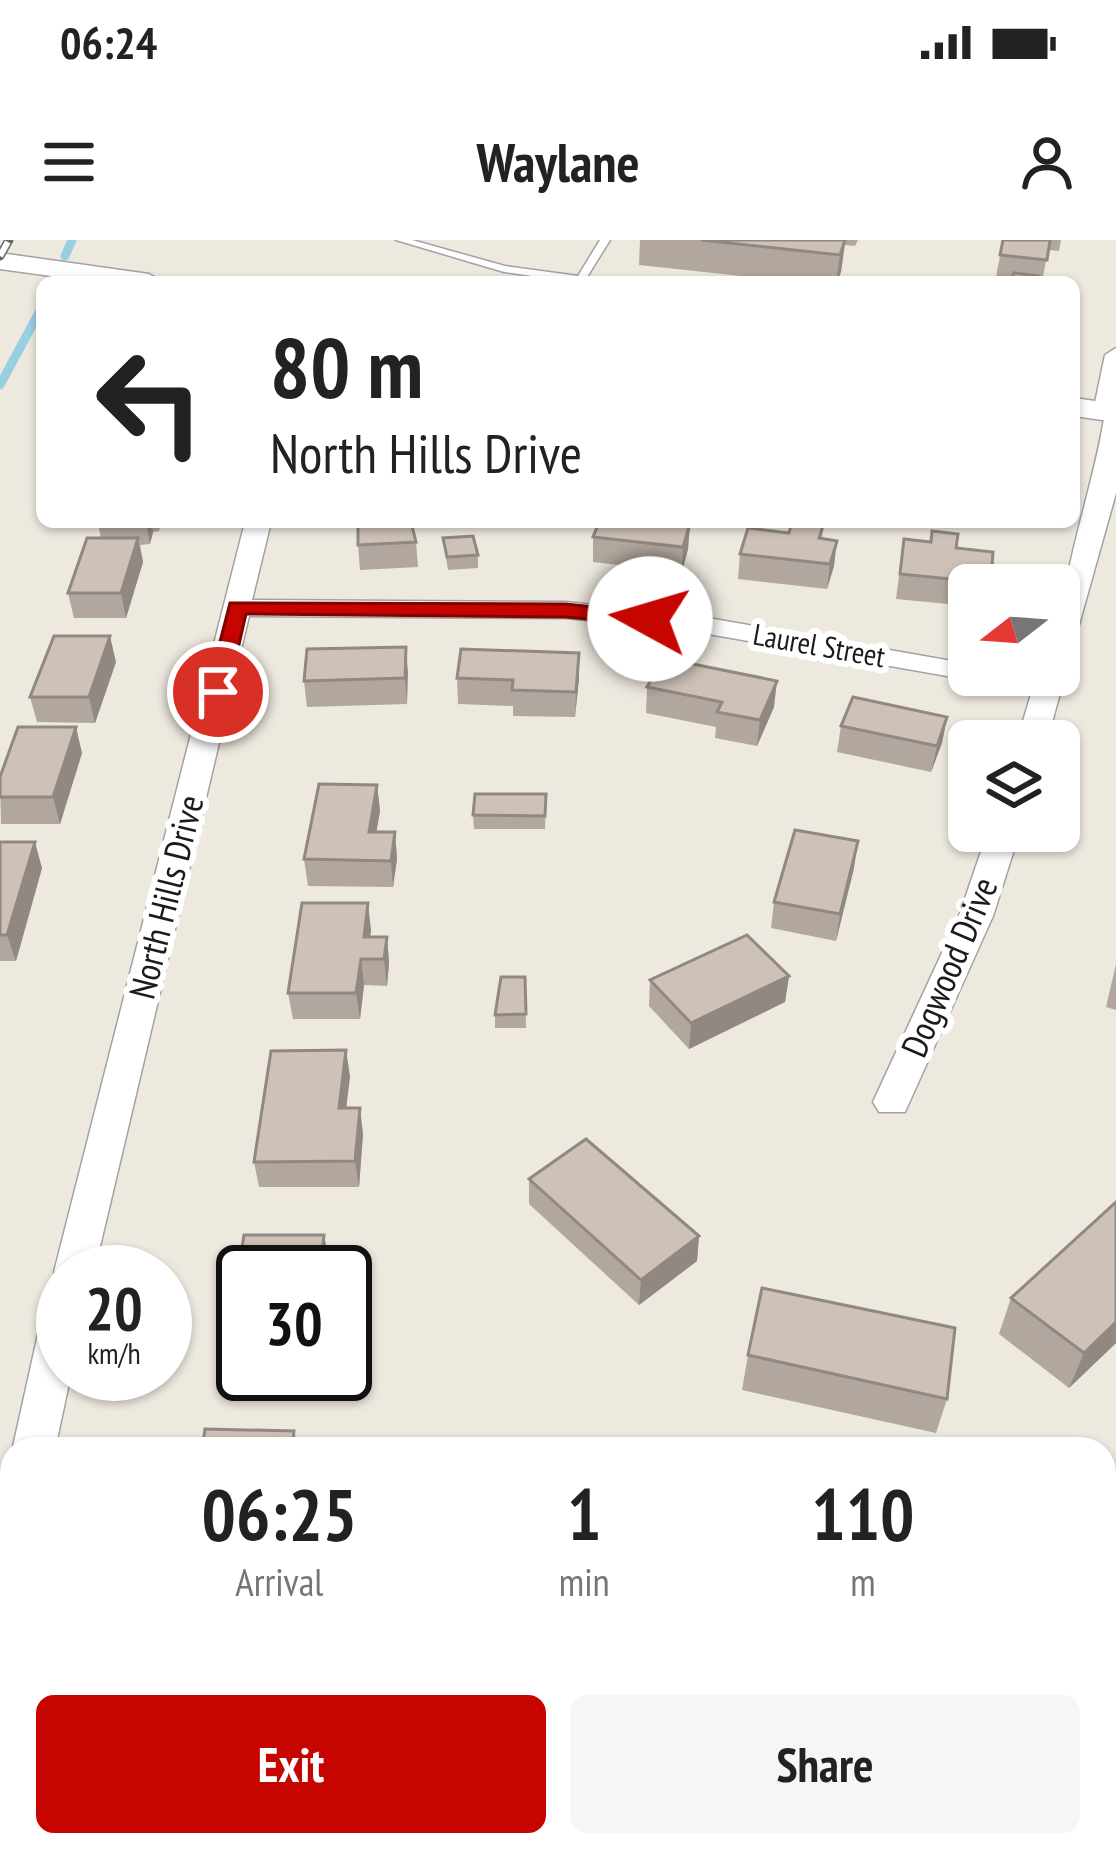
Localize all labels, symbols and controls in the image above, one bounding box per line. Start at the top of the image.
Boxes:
text: 06:24 [60,13,157,71]
text: Waylane [476,127,640,197]
icon: menu [36,129,102,195]
icon: person [1014,129,1080,195]
text: 80 m [270,312,423,421]
icon: left [72,324,228,480]
text: North Hills Drive [270,418,582,488]
position arrow [587,556,713,682]
north arrow [948,564,1080,696]
map controls [948,564,1080,852]
street label: Laurel Street [750,614,889,675]
pin [167,641,269,743]
icon: arrive [185,659,251,725]
button: layers [948,720,1080,852]
street label: North Hills Drive [118,790,213,1004]
street label: Dogwood Drive [890,870,1007,1064]
speed limit sign: 30 [216,1245,372,1401]
text: 20 [85,1269,143,1347]
text: km/h [87,1333,141,1372]
text: 06:25 [202,1467,357,1560]
text: 1 [567,1467,601,1560]
text: 110 [811,1467,914,1560]
text: Arrival [235,1556,323,1607]
text: min [559,1556,610,1607]
text: m [850,1556,876,1607]
button: Exit [36,1695,546,1833]
button: Share [570,1695,1080,1833]

